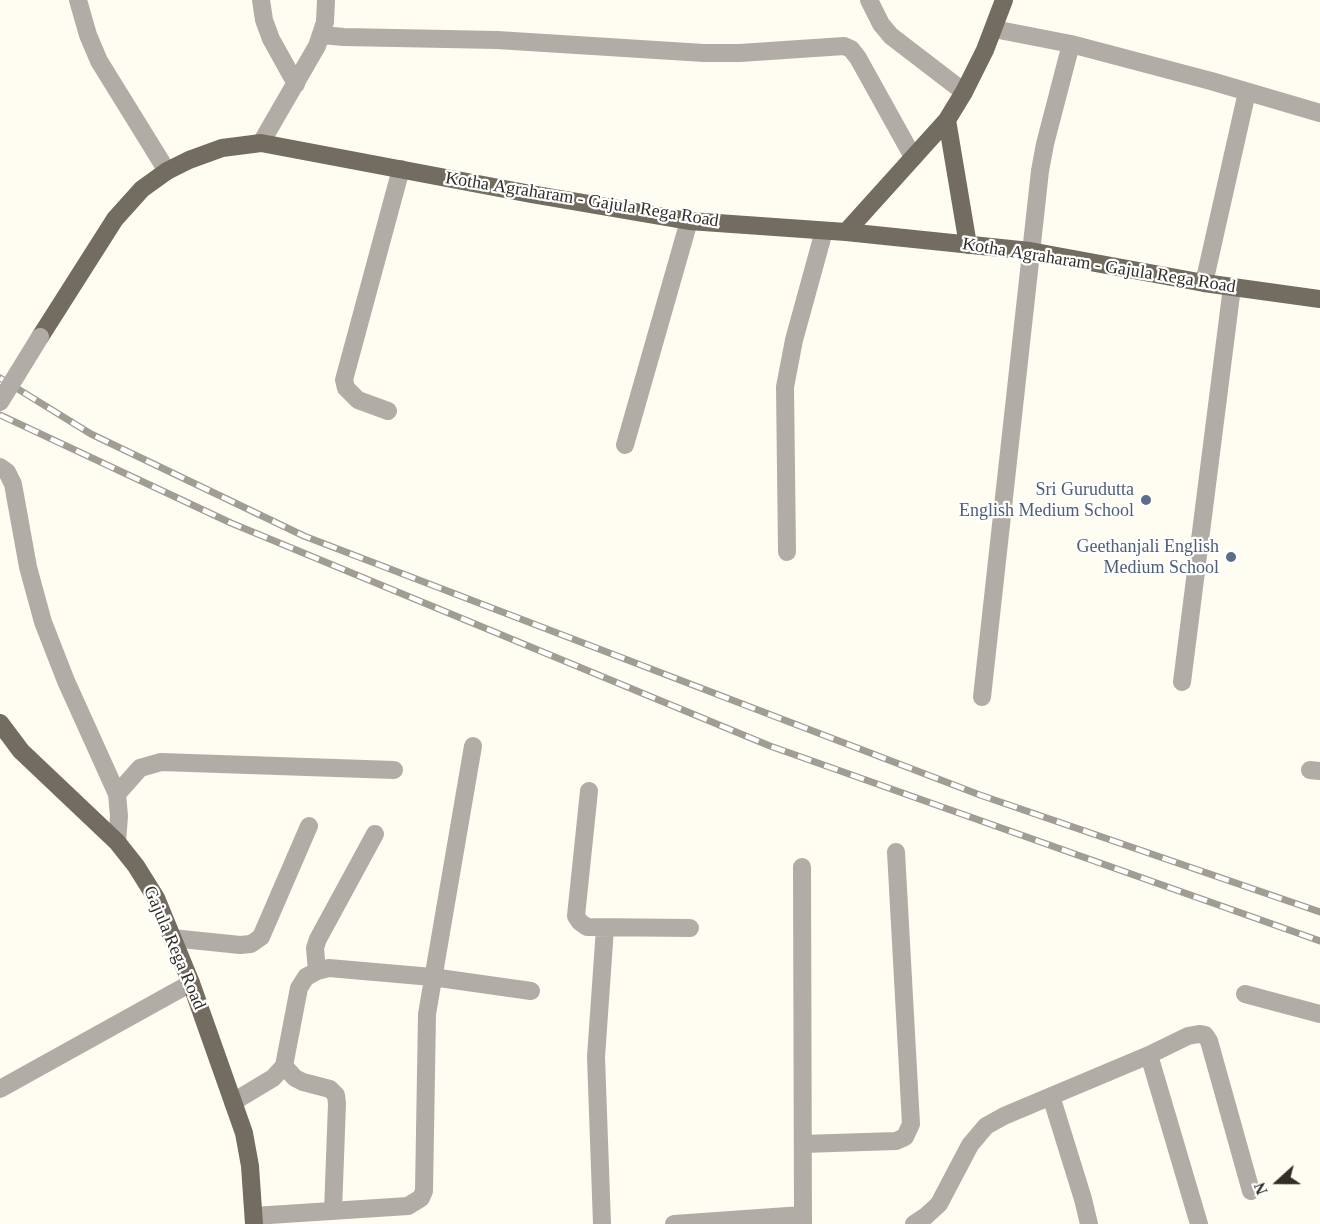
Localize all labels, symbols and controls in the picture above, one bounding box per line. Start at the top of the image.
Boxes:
street label: Kotha Agraharam - Gajula Rega Road [444,168,720,232]
street label: Kotha Agraharam - Gajula Rega Road [961,234,1237,298]
place label: Sri Gurudutta English Medium School [959,479,1134,522]
marker: Sri Gurudutta English Medium School [1139,493,1153,507]
place label: Geethanjali English Medium School [1077,536,1219,578]
marker: Geethanjali English Medium School [1224,550,1238,564]
street label: Gajula Rega Road [138,883,210,1013]
north arrow [1248,1152,1308,1212]
text: N [1251,1180,1271,1197]

